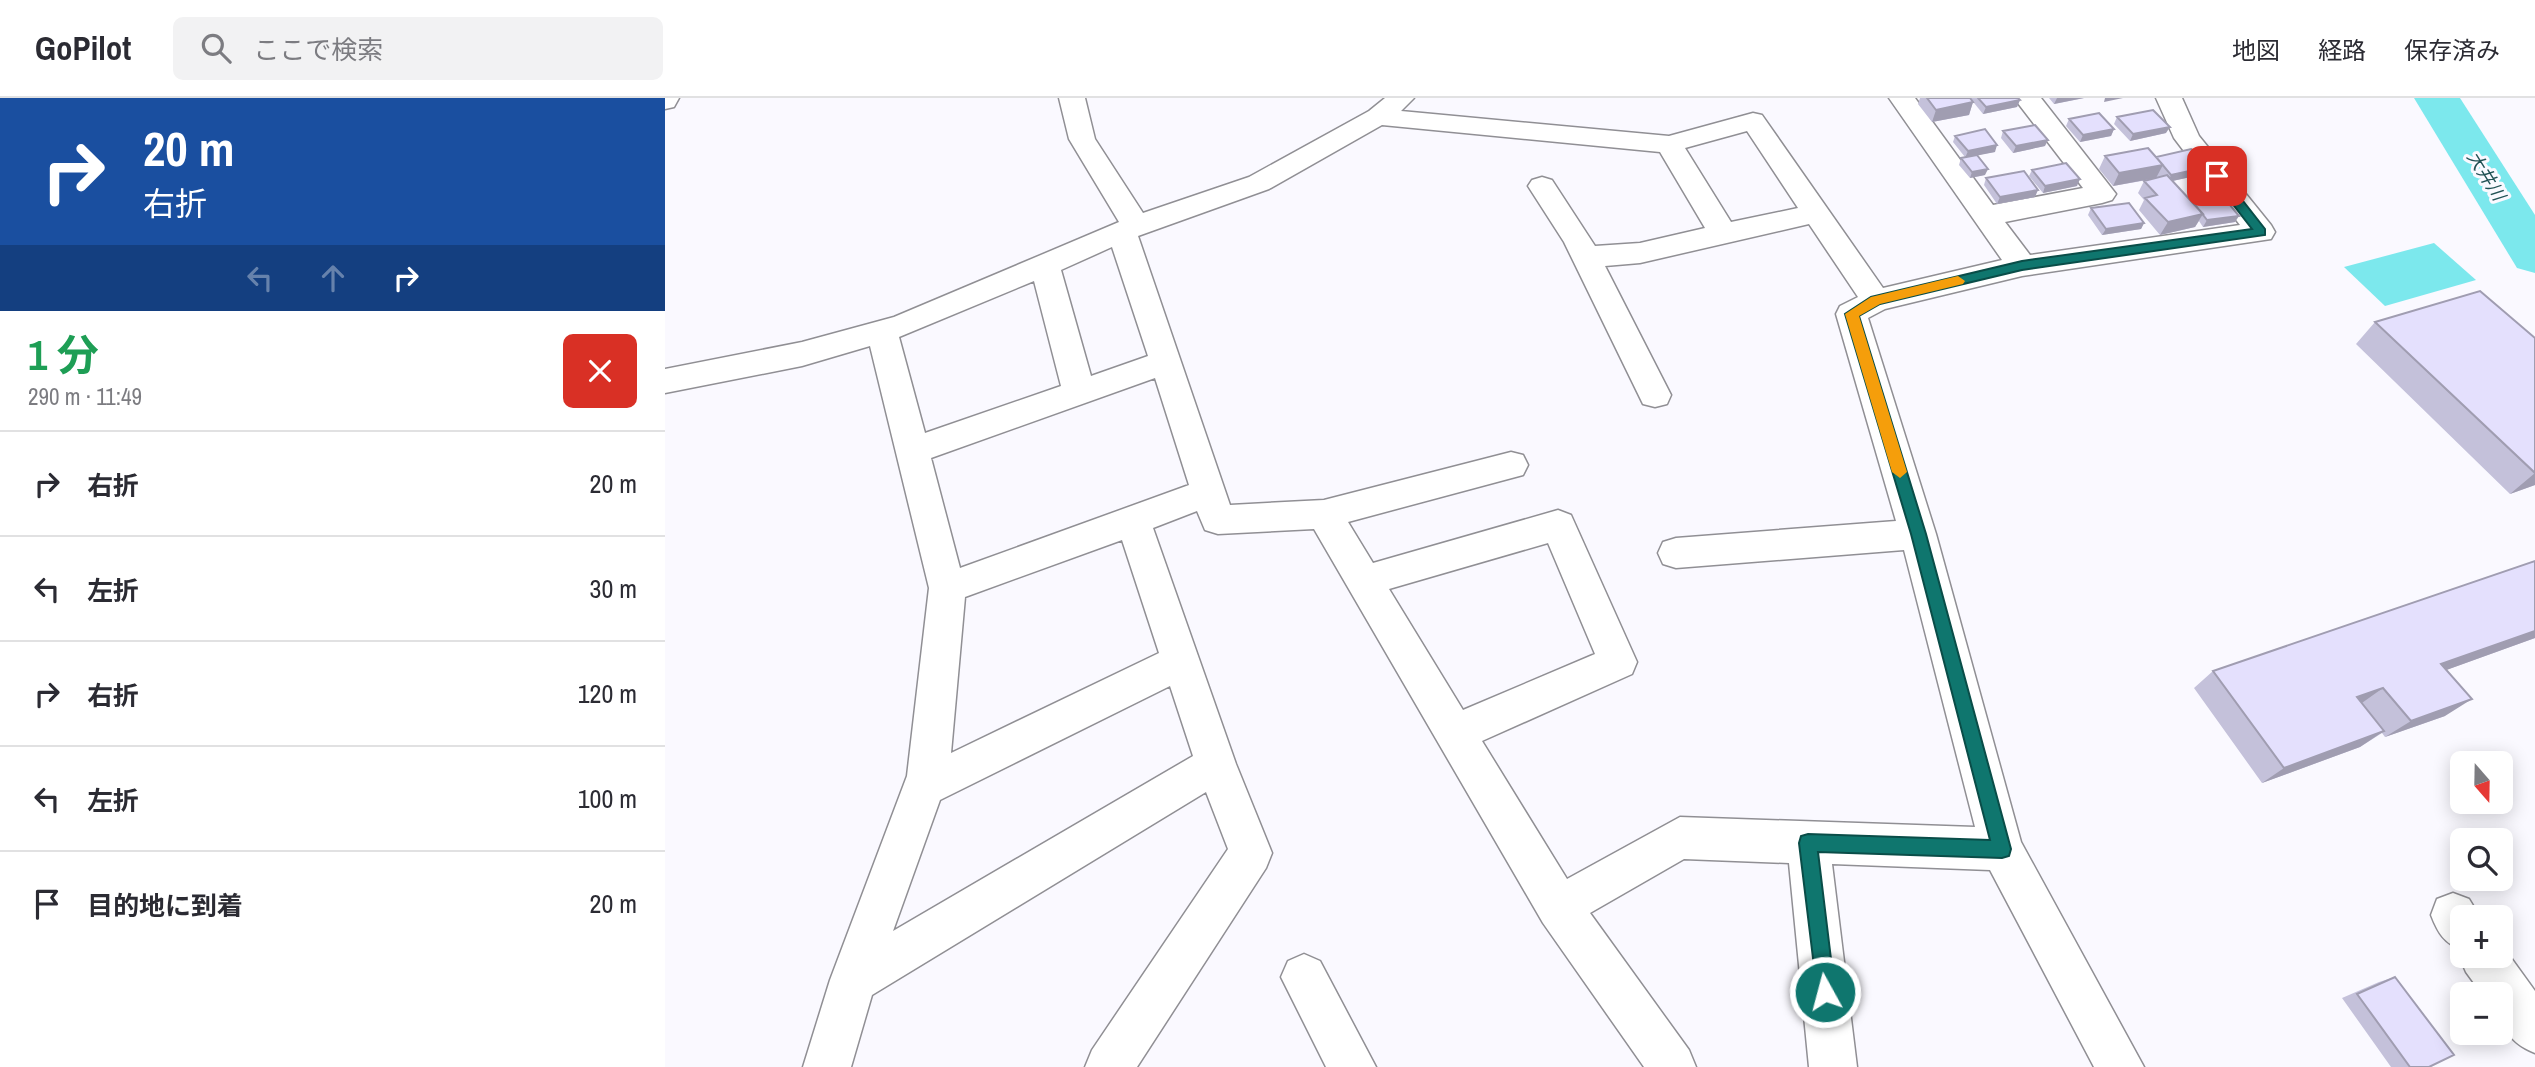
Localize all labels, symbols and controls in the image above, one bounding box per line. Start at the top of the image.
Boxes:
search box [173,17,663,80]
text: GoPilot [35,26,131,70]
icon: search [197,29,235,67]
text: ここで検索 [253,32,383,67]
text: 地図 [2232,34,2280,66]
text: 経路 [2318,34,2366,66]
text: 保存済み [2404,34,2500,66]
text: 20 m [143,115,235,181]
icon: right [28,126,119,217]
pin [2187,146,2247,206]
water label: 大井川 [2462,146,2512,207]
icon: arrive [2198,157,2236,195]
text: 右折 [143,182,207,225]
icon: left [241,259,279,297]
icon: ahead [314,259,352,297]
icon: right [387,259,425,297]
text: 1 分 [28,327,99,383]
button: close [563,334,637,408]
text: 290 m · 11:49 [28,381,142,412]
icon: right [28,465,66,503]
text: 20 m [590,466,637,501]
text: 右折 [87,468,139,503]
icon: left [28,570,66,608]
text: 30 m [590,571,637,606]
text: 左折 [87,573,139,608]
icon: right [28,675,66,713]
text: 120 m [578,676,637,711]
text: 右折 [87,678,139,713]
north arrow [2450,751,2513,814]
map controls [2450,751,2513,1045]
icon: left [28,780,66,818]
text: 100 m [578,781,637,816]
text: 左折 [87,783,139,818]
button: search [2450,828,2513,891]
icon: arrive [28,885,66,923]
text: 20 m [590,886,637,921]
text: 目的地に到着 [87,888,243,923]
button: + [2450,905,2513,968]
position arrow [1788,955,1862,1029]
button: − [2450,982,2513,1045]

